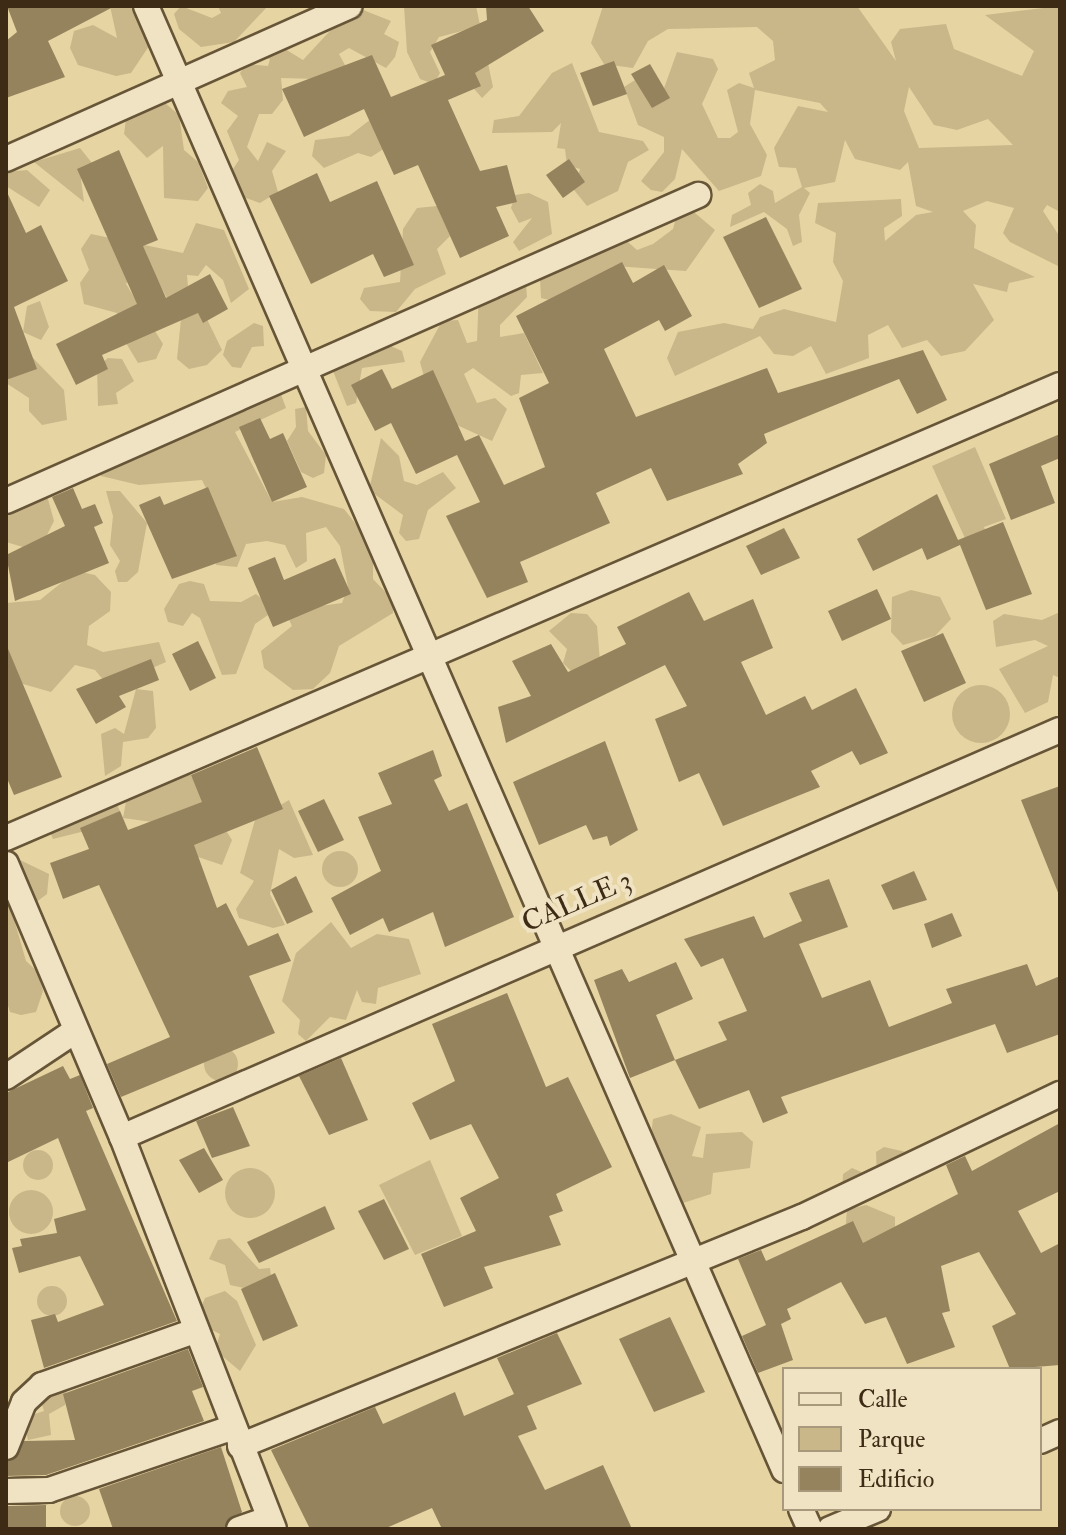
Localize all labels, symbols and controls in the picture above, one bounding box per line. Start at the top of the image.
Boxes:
street label: CALLE 3 [517,864,637,940]
legend [782,1367,1042,1511]
text: Calle [858,1384,908,1415]
text: Parque [858,1424,925,1455]
text: Edificio [858,1464,934,1495]

